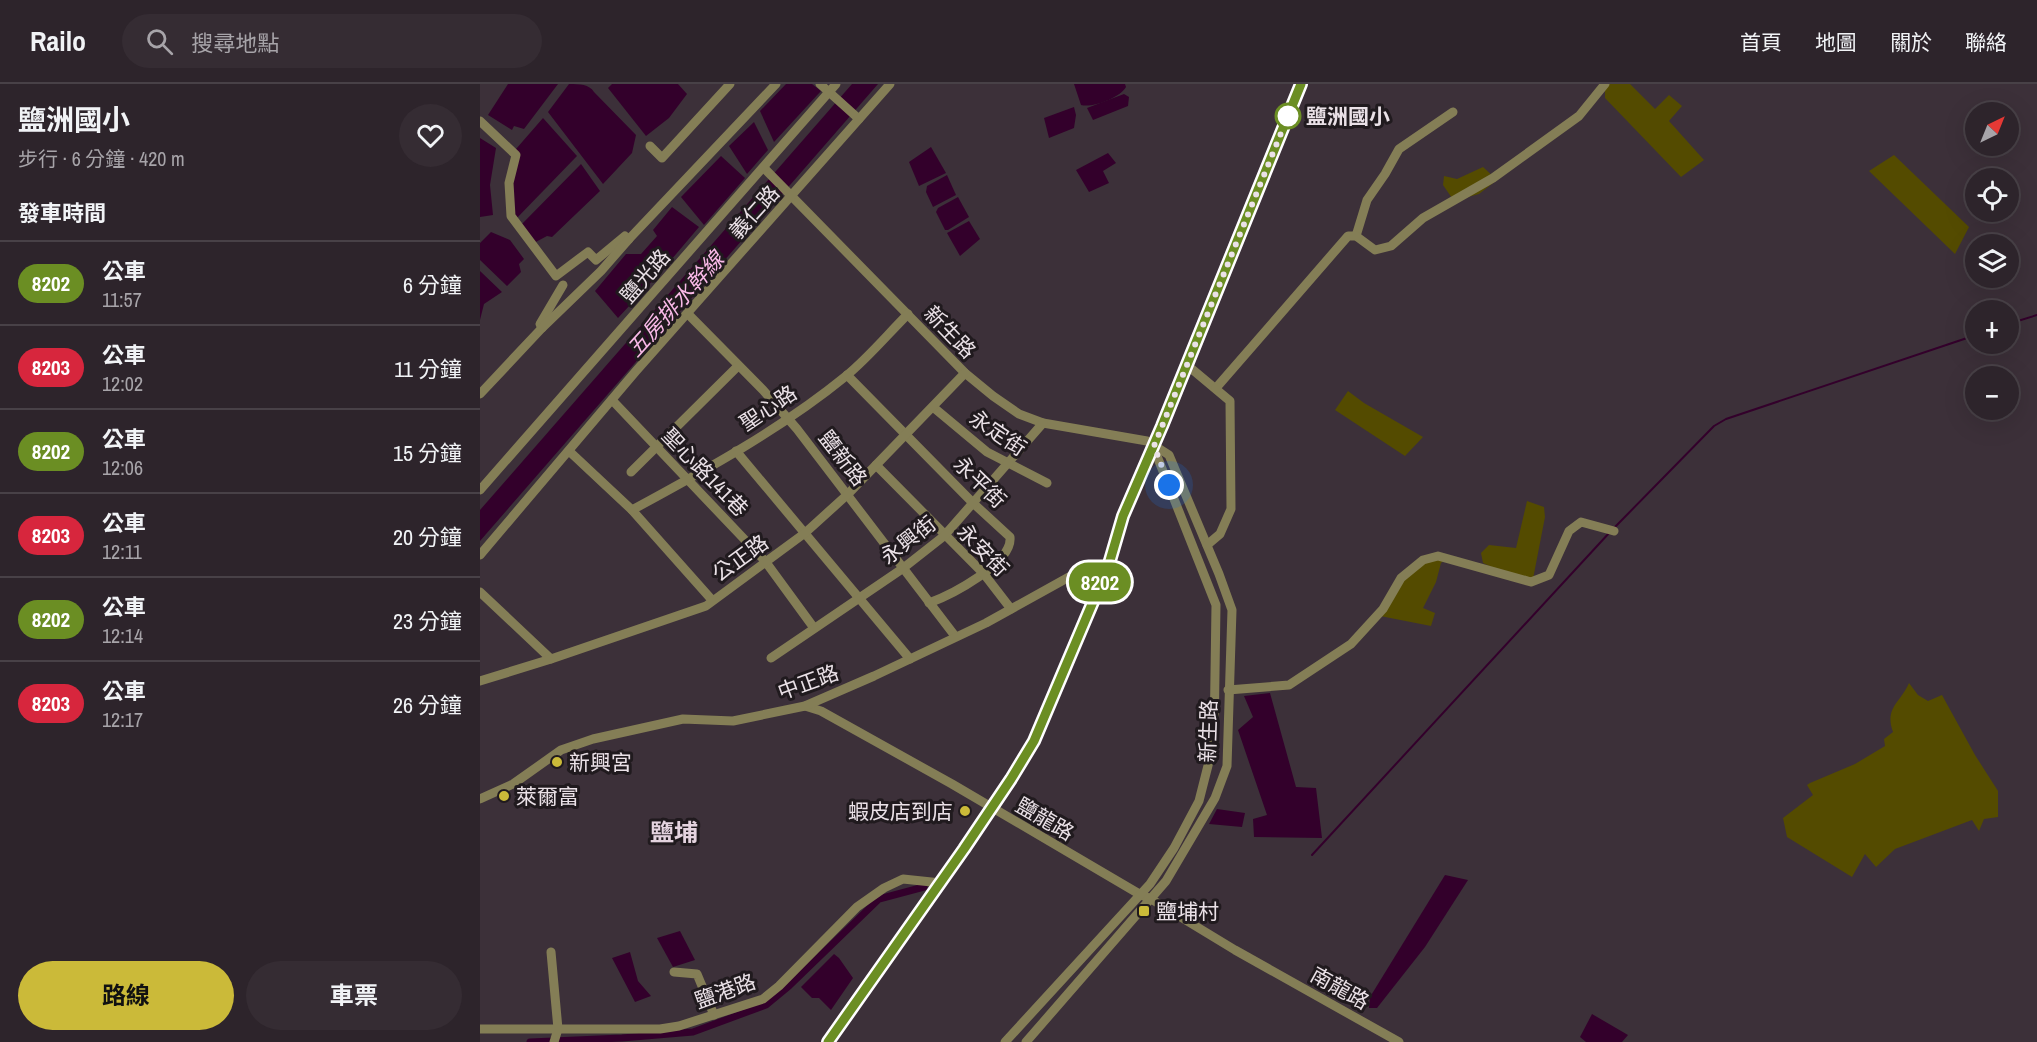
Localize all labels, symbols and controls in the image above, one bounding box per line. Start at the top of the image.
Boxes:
search box [122,14,542,68]
text: Railo [30,22,86,60]
icon: search [143,25,176,58]
text: 搜尋地點 [191,28,279,58]
text: 首頁 [1740,28,1782,57]
text: 地圖 [1815,28,1857,57]
text: 關於 [1890,28,1932,57]
text: 聯絡 [1965,28,2007,57]
text: 鹽洲國小 [18,101,130,139]
place label: 鹽洲國小 [1306,102,1390,131]
north arrow [1965,102,2019,156]
map controls [1965,102,2019,420]
marker: 鹽洲國小 [1275,103,1301,129]
button: heart [399,104,462,167]
text: 步行 · 6 分鐘 · 420 m [18,145,185,172]
button: locate [1965,168,2019,222]
street label: 義仁路 [722,179,786,245]
text: 發車時間 [18,198,106,228]
button: layers [1965,234,2019,288]
street label: 鹽光路 [613,243,677,309]
water label: 五房排水幹線 [620,243,732,363]
text: 公車 [102,256,146,286]
text: 8202 [32,269,70,298]
text: 6 分鐘 [403,270,462,300]
text: 11:57 [102,286,142,313]
street label: 新生路 [918,299,982,365]
button: + [1965,300,2019,354]
text: 公車 [102,340,146,370]
text: 8203 [32,353,70,382]
text: 11 分鐘 [394,354,462,384]
button: − [1965,366,2019,420]
text: 12:02 [102,370,143,397]
street label: 聖心路 [734,378,802,438]
street label: 永定街 [964,403,1032,463]
street label: 聖心路141巷 [655,421,755,523]
text: 公車 [102,424,146,454]
street label: 鹽新路 [812,424,874,492]
text: 8202 [32,437,70,466]
text: 15 分鐘 [393,438,462,468]
street label: 永平街 [947,450,1013,514]
text: 12:06 [102,454,143,481]
your location [1154,470,1184,500]
text: 公車 [102,508,146,538]
street label: 永興街 [874,509,942,571]
street label: 永安街 [951,517,1015,583]
text: 8203 [32,521,70,550]
text: 20 分鐘 [393,522,462,552]
street label: 公正路 [706,528,774,588]
text: 12:11 [102,538,142,565]
line badge: 8202 [1058,562,1142,602]
text: 8202 [1081,568,1119,597]
text: 公車 [102,592,146,622]
text: 8202 [32,605,70,634]
text: 23 分鐘 [393,606,462,636]
text: 12:14 [102,622,143,649]
street label: 中正路 [773,658,843,706]
text: 公車 [102,676,146,706]
text: 8203 [32,689,70,718]
text: 26 分鐘 [393,690,462,720]
street label: 新生路 [1192,699,1224,763]
text: 12:17 [102,706,143,733]
place label: 新興宮 [569,748,632,777]
marker: 新興宮 [550,755,564,769]
place label: 萊爾富 [516,782,579,811]
marker: 萊爾富 [497,789,511,803]
street label: 鹽龍路 [1010,791,1080,847]
place label: 蝦皮店到店 [848,797,953,826]
marker: 蝦皮店到店 [958,804,972,818]
district label: 鹽埔 [650,816,698,848]
place label: 鹽埔村 [1156,897,1219,926]
marker: 鹽埔村 [1137,904,1151,918]
street label: 南龍路 [1305,960,1375,1016]
button: 路線 [18,961,234,1030]
button: 車票 [246,961,462,1030]
street label: 鹽港路 [690,967,760,1015]

